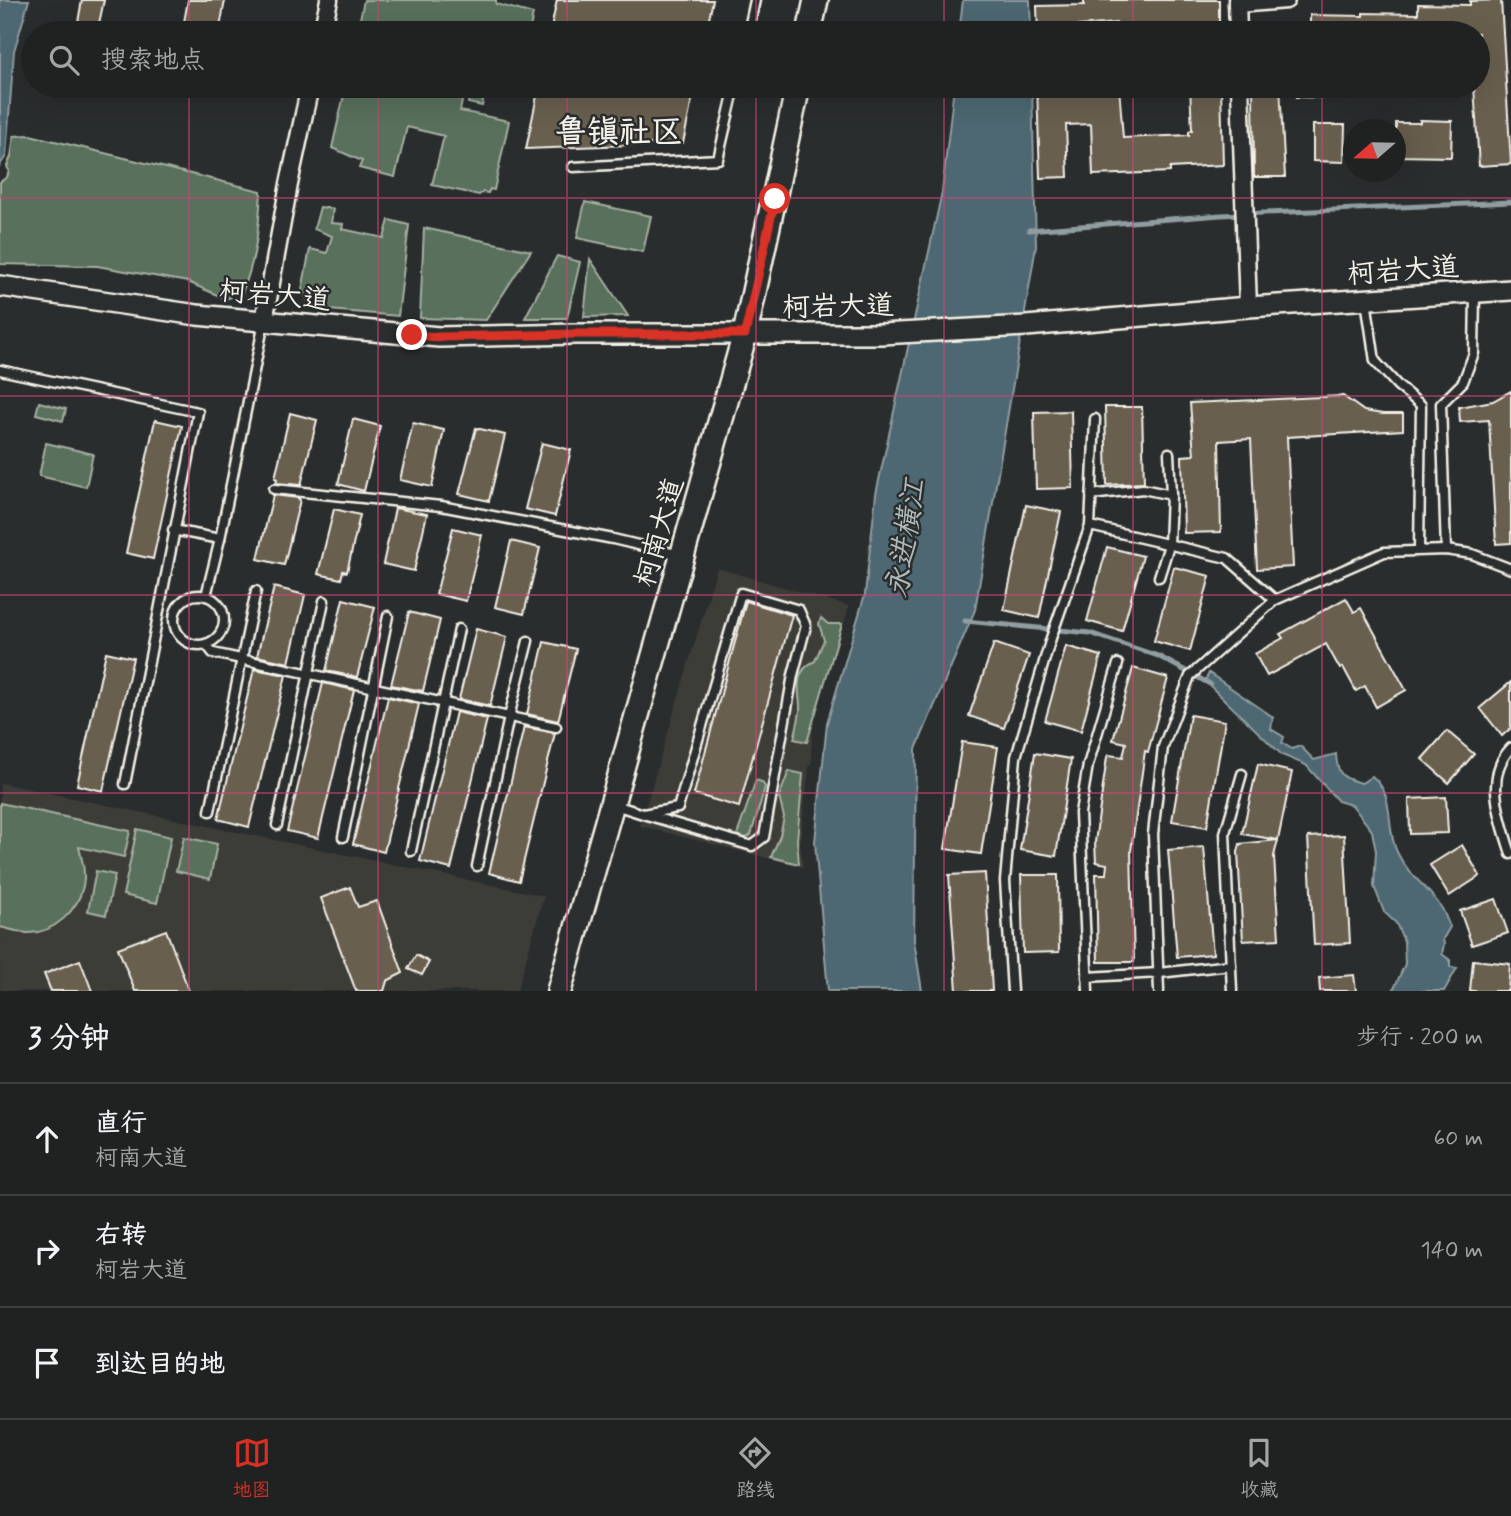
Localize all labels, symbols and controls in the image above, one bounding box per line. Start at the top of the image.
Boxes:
search box [21,21,1490,98]
icon: search [45,41,83,79]
text: 搜索地点 [101,44,205,78]
district label: 鲁镇社区 [555,112,683,154]
north arrow [1343,119,1406,182]
route start [759,183,790,214]
street label: 柯岩大道 [1346,249,1460,294]
street label: 柯岩大道 [217,273,332,320]
street label: 柯岩大道 [782,288,894,327]
route end [396,319,427,350]
street label: 柯南大道 [627,474,694,592]
water label: 永进横江 [878,474,935,601]
text: 3 分钟 [28,1019,110,1058]
text: 步行 · 200 m [1357,1023,1483,1053]
text: 直行 [95,1107,147,1141]
icon: ahead [28,1120,66,1158]
text: 60 m [1434,1124,1483,1154]
text: 柯南大道 [95,1144,187,1174]
text: 右转 [95,1219,147,1253]
icon: right [28,1232,66,1270]
text: 140 m [1420,1236,1483,1266]
text: 柯岩大道 [95,1256,187,1286]
icon: arrive [28,1344,66,1382]
text: 到达目的地 [95,1348,225,1382]
tab: 地图 [233,1434,271,1503]
tab: 路线 [736,1434,774,1503]
tab: 收藏 [1240,1434,1278,1503]

